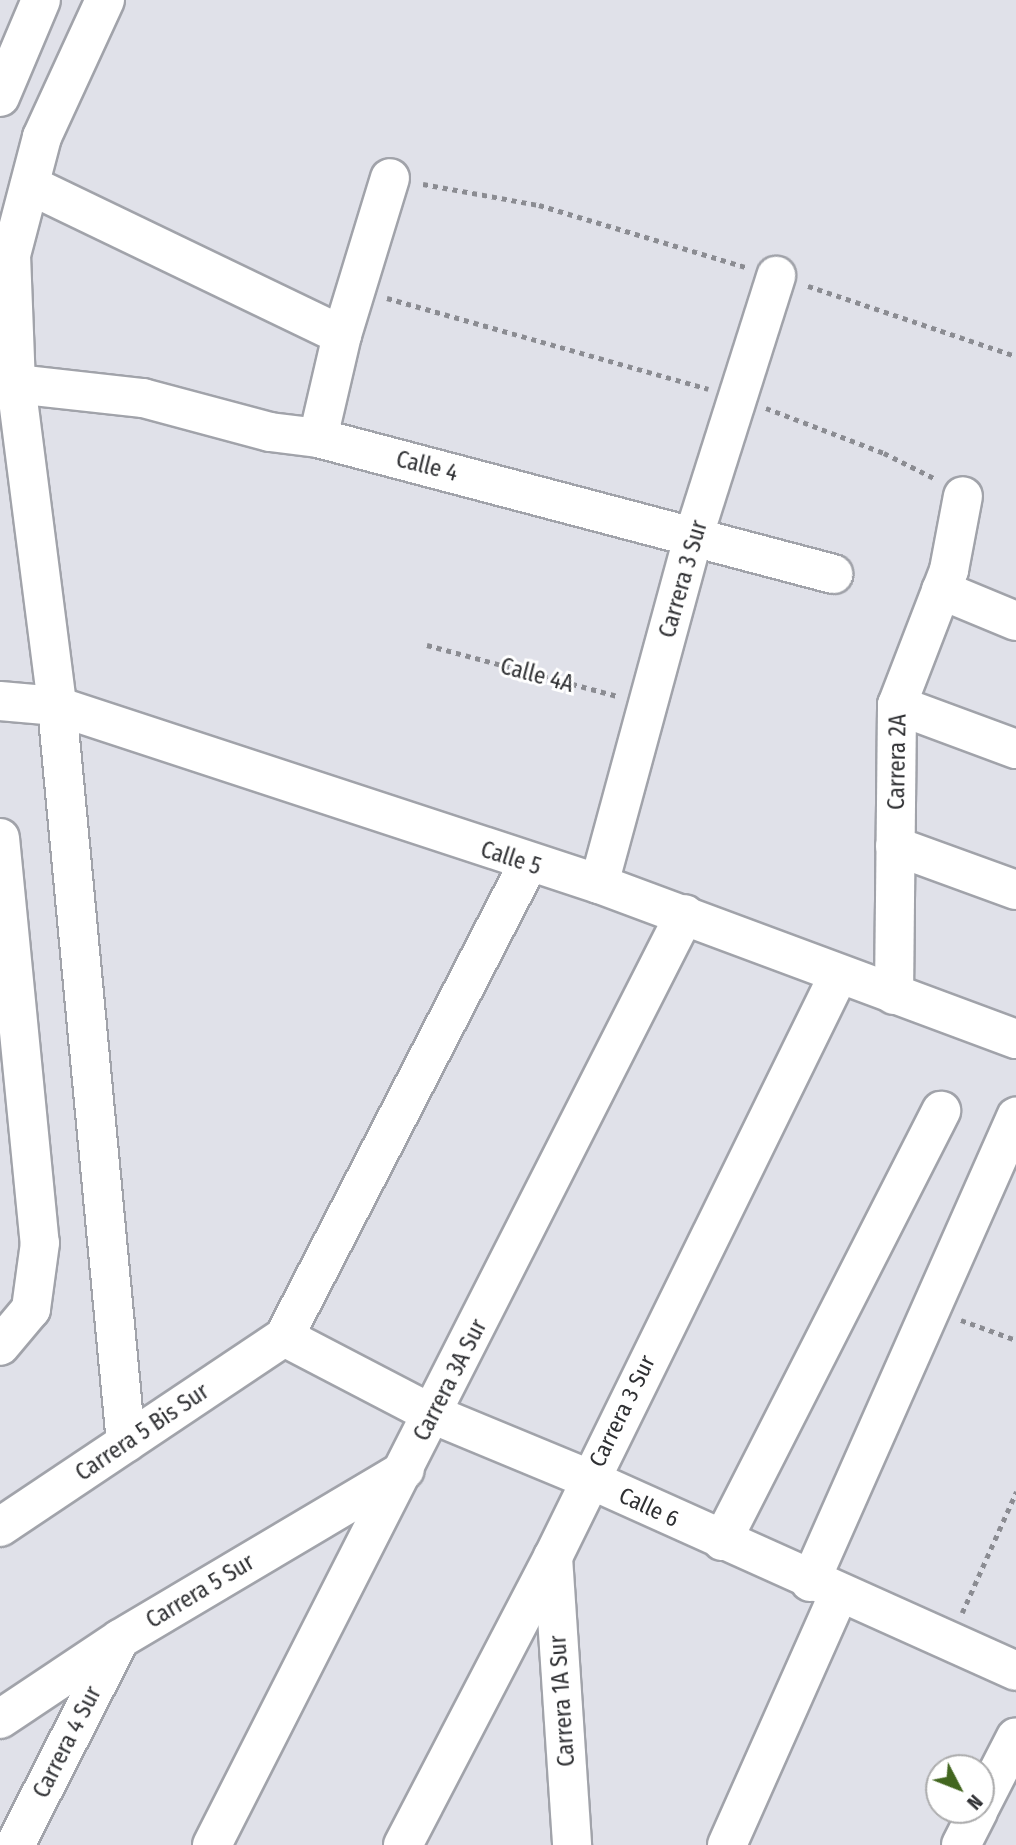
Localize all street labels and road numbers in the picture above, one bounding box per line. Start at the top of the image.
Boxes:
street label: Calle 4 [393,445,461,487]
street label: Carrera 3 Sur [653,517,713,641]
street label: Calle 4A [497,652,577,698]
street label: Carrera 2A [882,714,912,810]
street label: Calle 5 [477,835,545,881]
street label: Carrera 3A Sur [408,1315,492,1445]
street label: Carrera 3 Sur [583,1351,661,1471]
street label: Carrera 5 Bis Sur [70,1377,214,1487]
street label: Calle 6 [615,1481,683,1533]
street label: Carrera 5 Sur [141,1548,259,1634]
street label: Carrera 1A Sur [544,1634,580,1768]
street label: Carrera 4 Sur [27,1682,107,1802]

